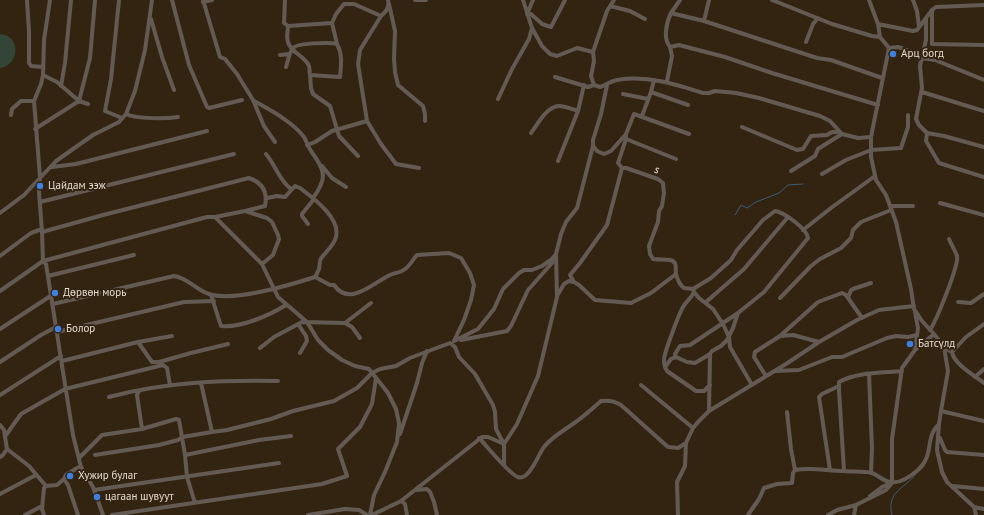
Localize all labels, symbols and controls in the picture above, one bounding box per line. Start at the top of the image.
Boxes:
place label: Арц богд [901,47,944,61]
marker: Арц богд [888,49,898,59]
street label: s [652,163,662,177]
place label: Цайдам ээж [48,179,106,193]
marker: Цайдам ээж [35,181,45,191]
place label: Дөрвөн морь [63,286,126,300]
marker: Дөрвөн морь [50,288,60,298]
place label: Болор [66,322,95,336]
marker: Болор [53,324,63,334]
place label: Батсүлд [918,337,955,351]
marker: Батсүлд [905,339,915,349]
place label: Хужир булаг [78,469,137,483]
marker: Хужир булаг [65,471,75,481]
place label: цагаан шувуут [105,490,174,504]
marker: цагаан шувуут [92,492,102,502]

